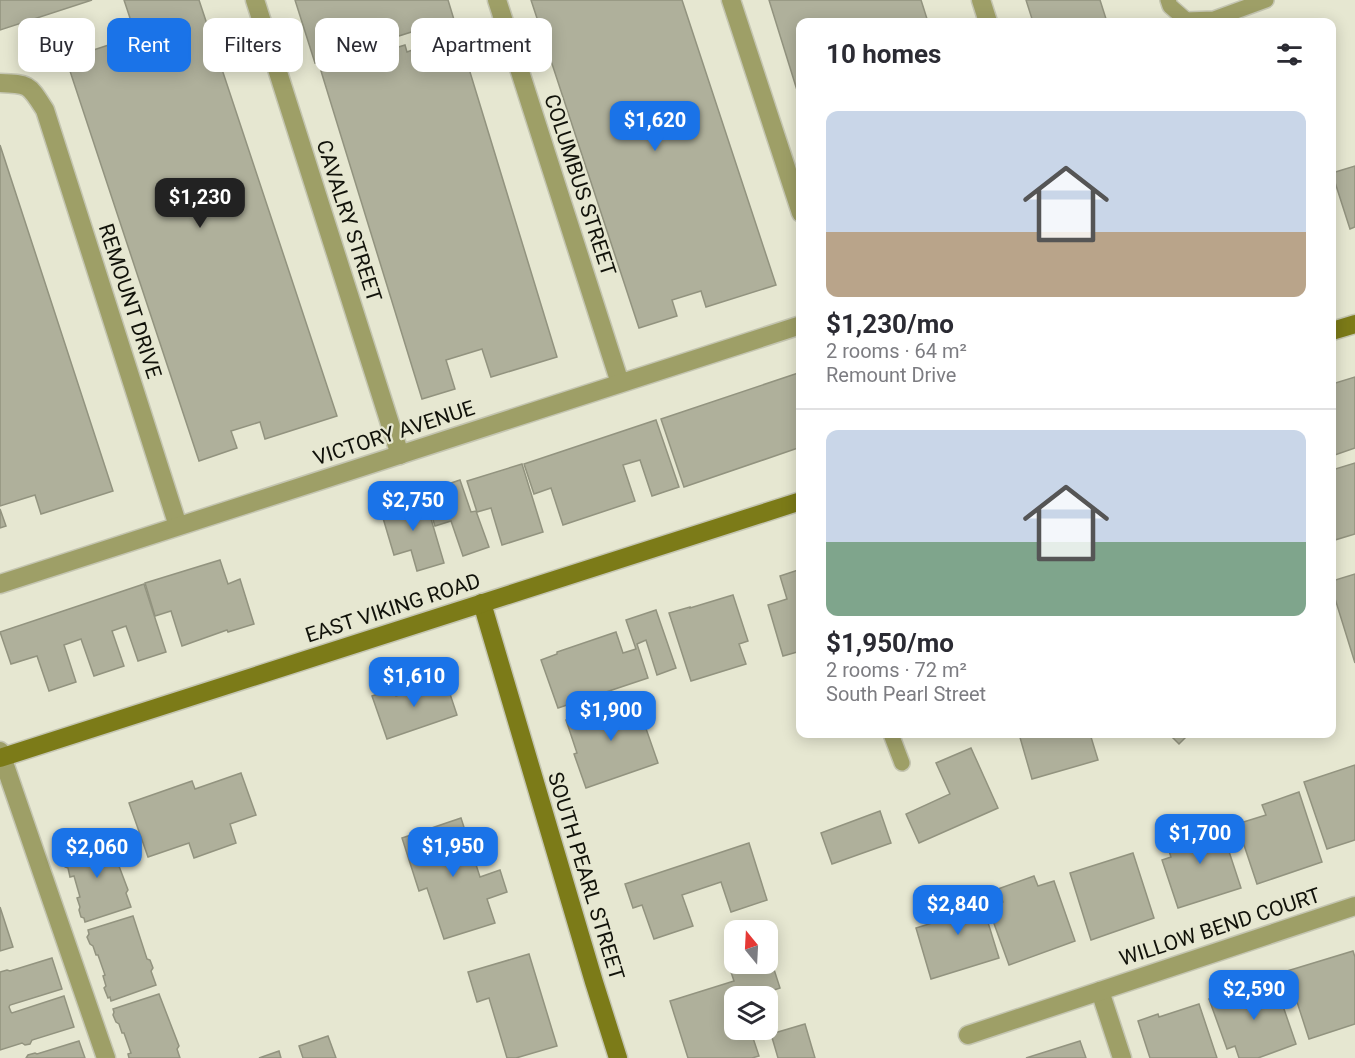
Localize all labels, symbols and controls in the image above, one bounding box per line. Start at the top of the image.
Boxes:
chip: Buy [18,18,95,72]
chip: Rent [107,18,191,72]
chip: Filters [203,18,303,72]
chip: New [315,18,399,72]
chip: Apartment [411,18,552,72]
icon: filters [1273,38,1306,71]
text: 10 homes [826,39,941,69]
street label: COLUMBUS STREET [539,91,621,279]
pin: $1,620 [606,101,704,152]
text: $1,620 [624,108,686,132]
street label: CAVALRY STREET [311,137,387,305]
icon: home [1012,150,1120,258]
pin: $1,230 [151,178,249,229]
text: $1,230 [169,185,231,209]
street label: REMOUNT DRIVE [94,221,166,381]
text: $1,230/mo [826,309,954,339]
text: 2 rooms · 64 m² [826,339,967,363]
text: Remount Drive [826,363,956,387]
street label: VICTORY AVENUE [310,396,478,470]
icon: home [1012,469,1120,577]
pin: $2,750 [364,481,462,532]
text: $2,750 [382,488,444,512]
street label: EAST VIKING ROAD [302,568,484,648]
text: $1,950/mo [826,628,954,658]
pin: $1,610 [365,657,463,708]
text: 2 rooms · 72 m² [826,658,967,682]
text: $1,610 [383,664,445,688]
text: South Pearl Street [826,682,986,706]
pin: $1,900 [562,691,660,742]
text: $1,900 [580,698,642,722]
street label: SOUTH PEARL STREET [543,769,629,983]
pin: $1,700 [1151,814,1249,865]
text: $1,700 [1169,821,1231,845]
pin: $1,950 [404,827,502,878]
pin: $2,060 [48,828,146,879]
text: $1,950 [422,834,484,858]
text: $2,060 [66,835,128,859]
street label: WILLOW BEND COURT [1116,883,1324,971]
pin: $2,840 [909,885,1007,936]
text: $2,840 [927,892,989,916]
north arrow [724,920,778,974]
map controls [724,920,778,1040]
pin: $2,590 [1205,970,1303,1021]
text: $2,590 [1223,977,1285,1001]
button: layers [724,986,778,1040]

